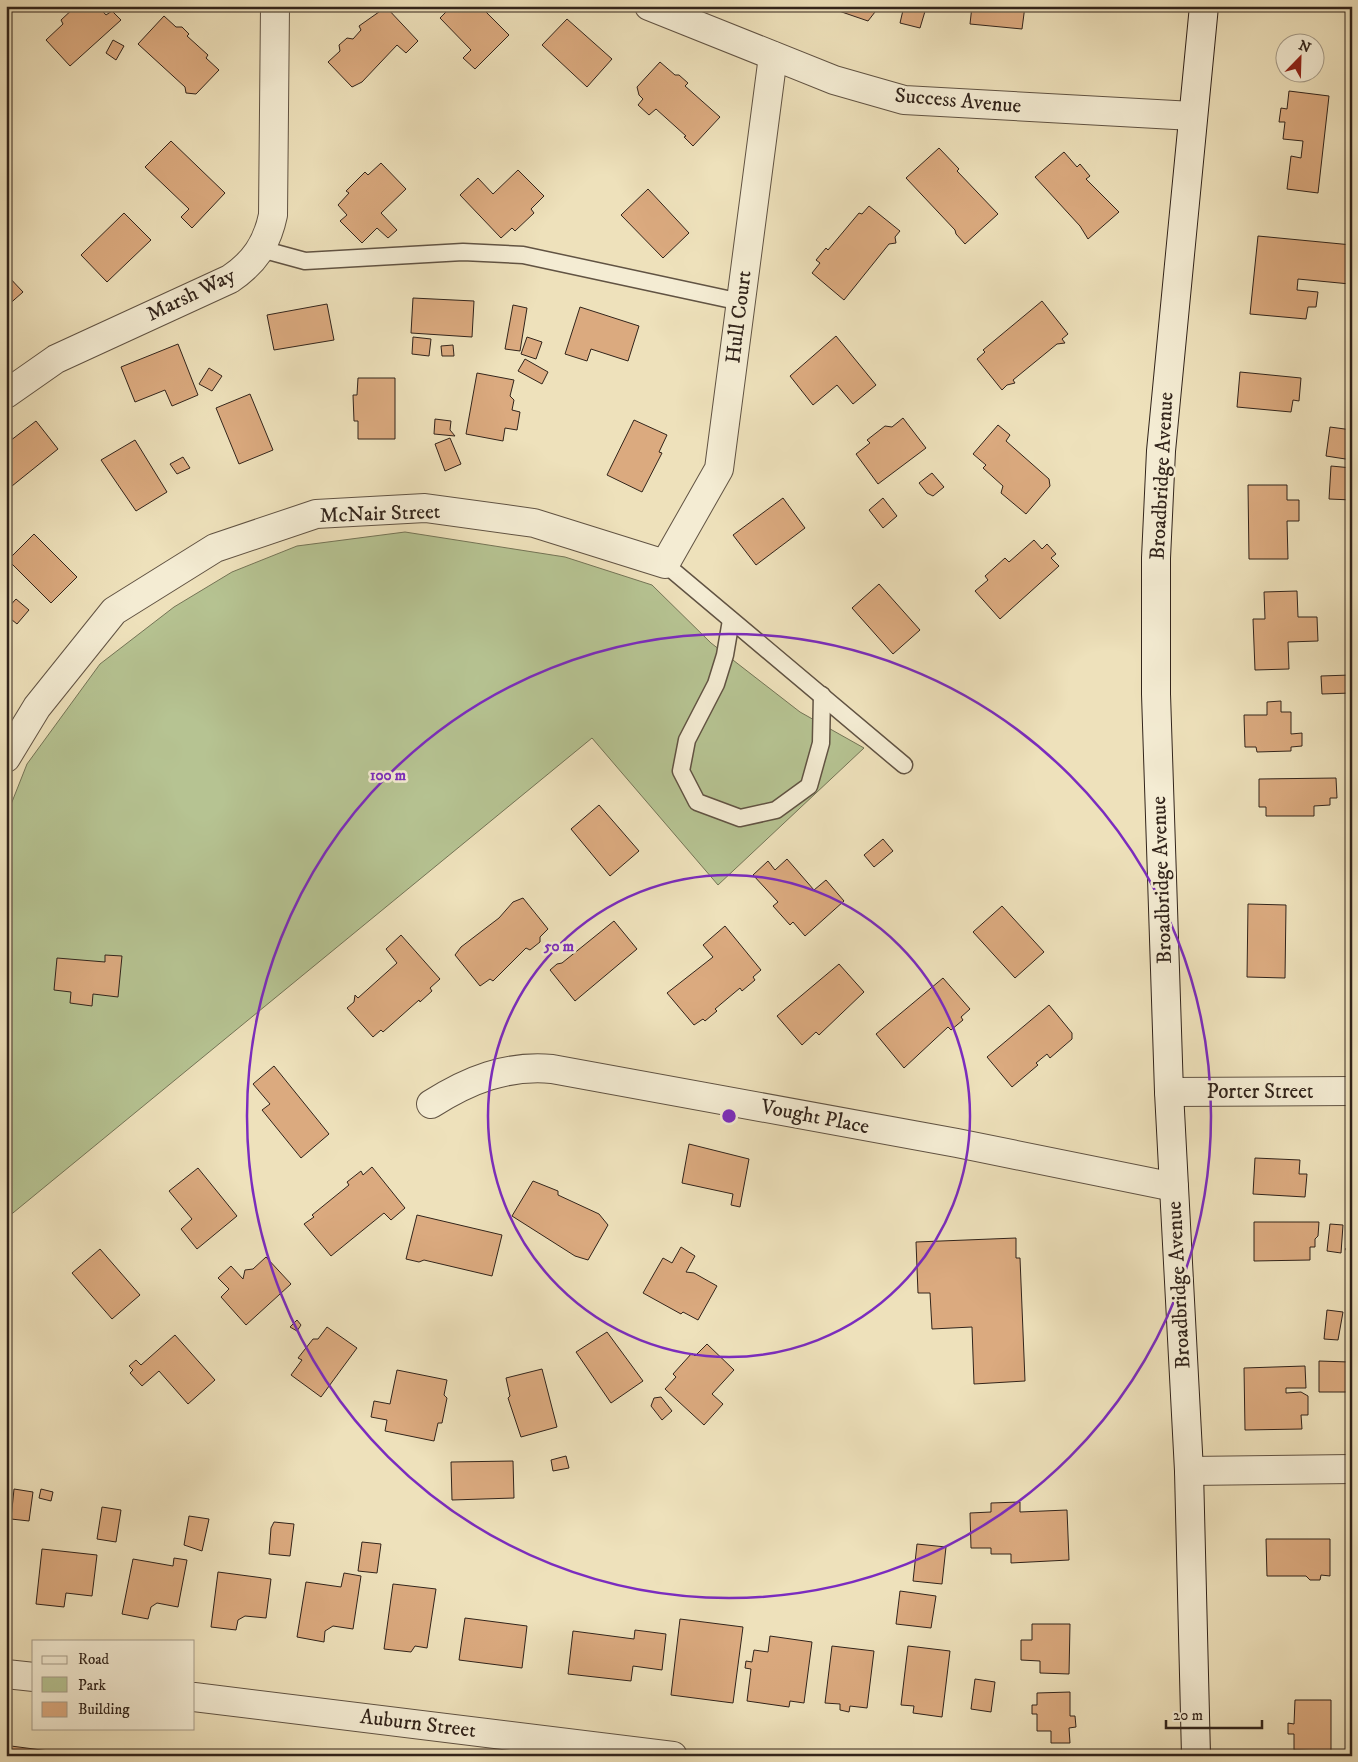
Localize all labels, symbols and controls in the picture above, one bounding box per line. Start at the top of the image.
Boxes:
north arrow [1276,32,1326,82]
text: N [1296,36,1314,58]
street label: Success Avenue [894,83,1023,120]
street label: Marsh Way [143,262,240,328]
street label: Hull Court [720,269,758,365]
street label: Broadbridge Avenue [1145,391,1179,561]
street label: McNair Street [319,499,441,529]
text: 100 m [370,766,407,785]
street label: Broadbridge Avenue [1146,795,1178,964]
text: 50 m [543,937,575,956]
street label: Porter Street [1206,1079,1314,1105]
street label: Vought Place [758,1094,872,1140]
centre of rings [720,1107,738,1125]
street label: Broadbridge Avenue [1162,1200,1196,1370]
legend [32,1640,195,1730]
text: Road [78,1650,110,1669]
text: Park [78,1676,107,1695]
scale bar [1166,1697,1262,1729]
text: Building [78,1700,130,1719]
street label: Auburn Street [359,1704,478,1744]
text: 20 m [1173,1706,1203,1725]

